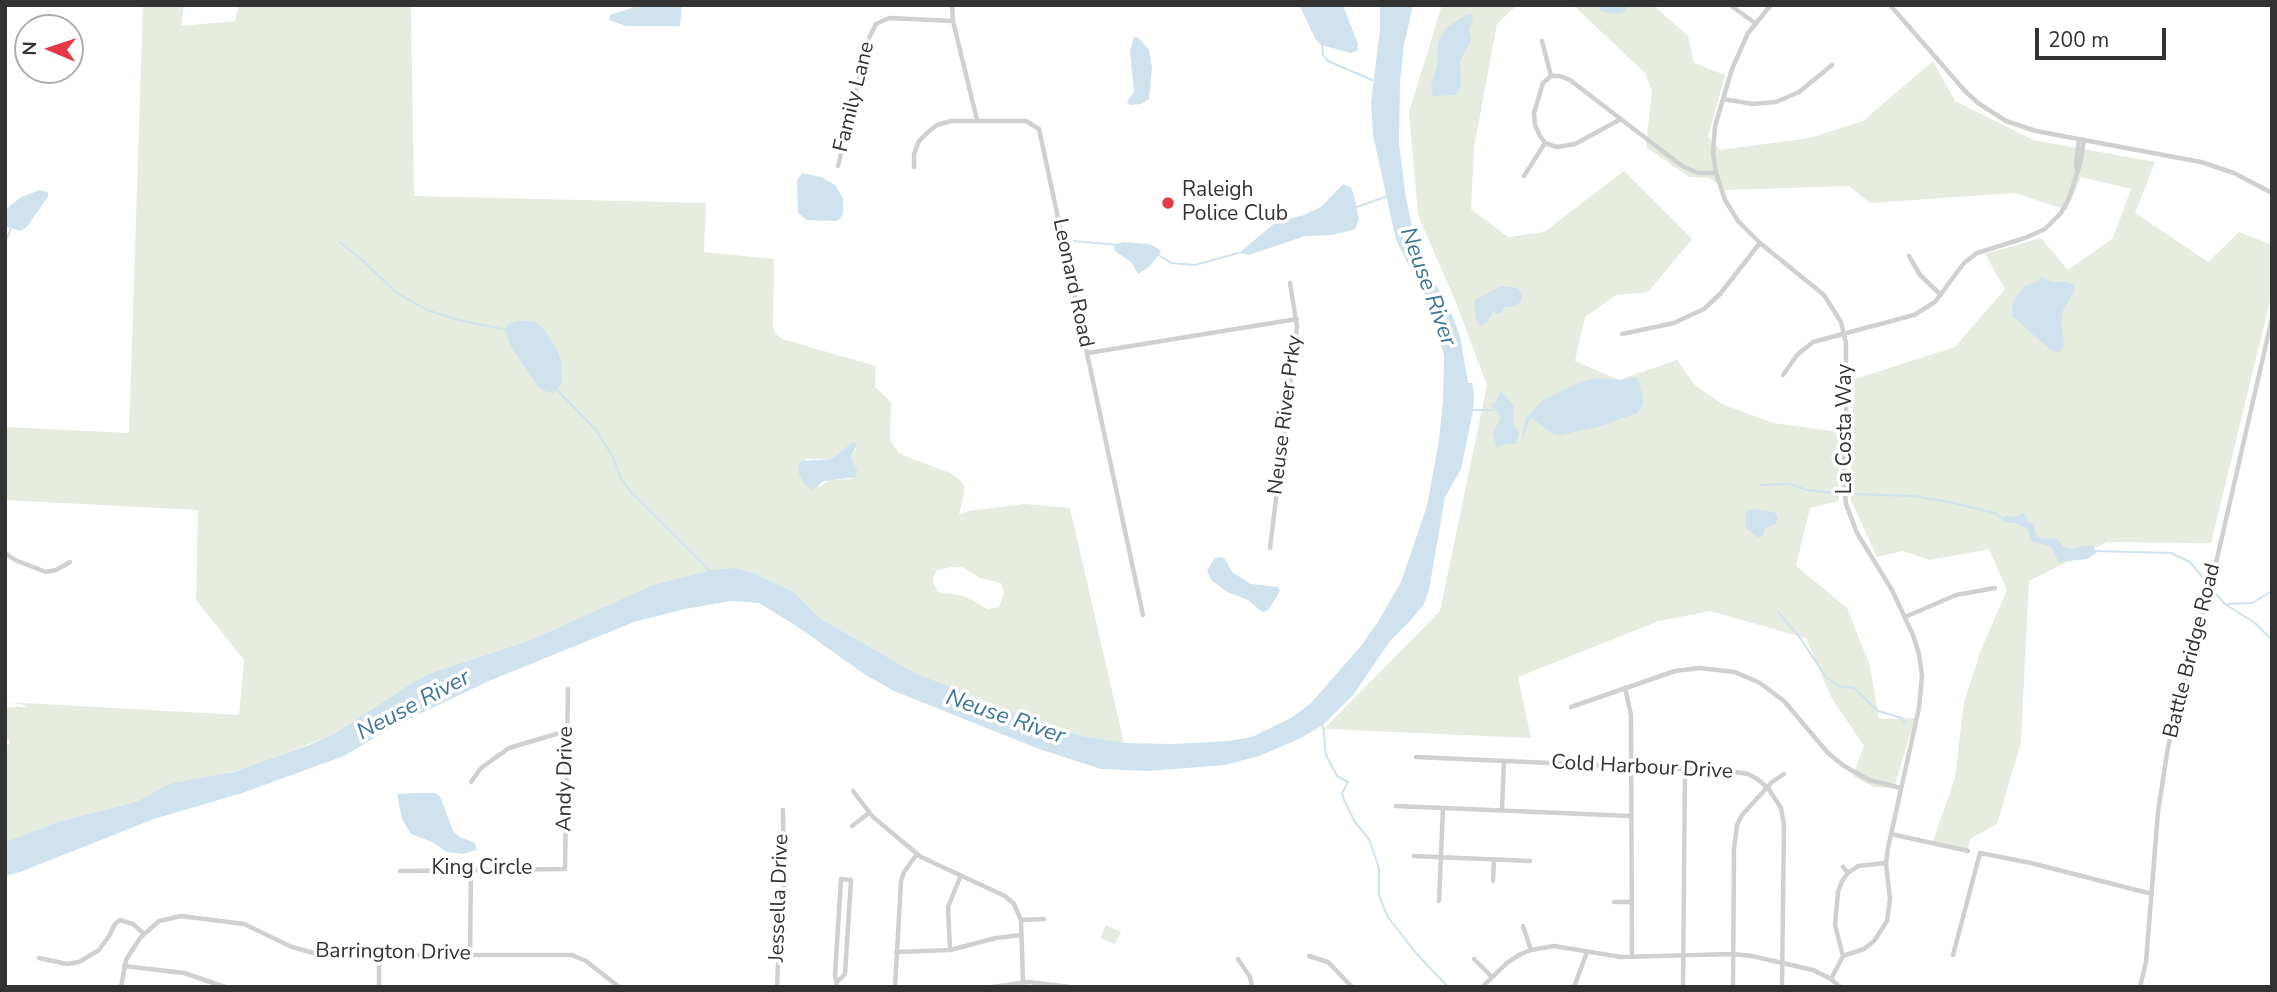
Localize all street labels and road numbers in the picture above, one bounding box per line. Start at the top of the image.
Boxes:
street label: Family Lane [829,39,881,155]
street label: Leonard Road [1046,216,1098,350]
street label: Neuse River Prky [1264,334,1308,496]
street label: La Costa Way [1833,364,1859,494]
street label: Battle Bridge Road [2159,561,2227,741]
street label: Andy Drive [552,726,580,832]
street label: Cold Harbour Drive [1551,751,1733,785]
street label: Jessella Drive [765,834,795,962]
street label: King Circle [431,856,533,882]
street label: Barrington Drive [315,939,471,967]

